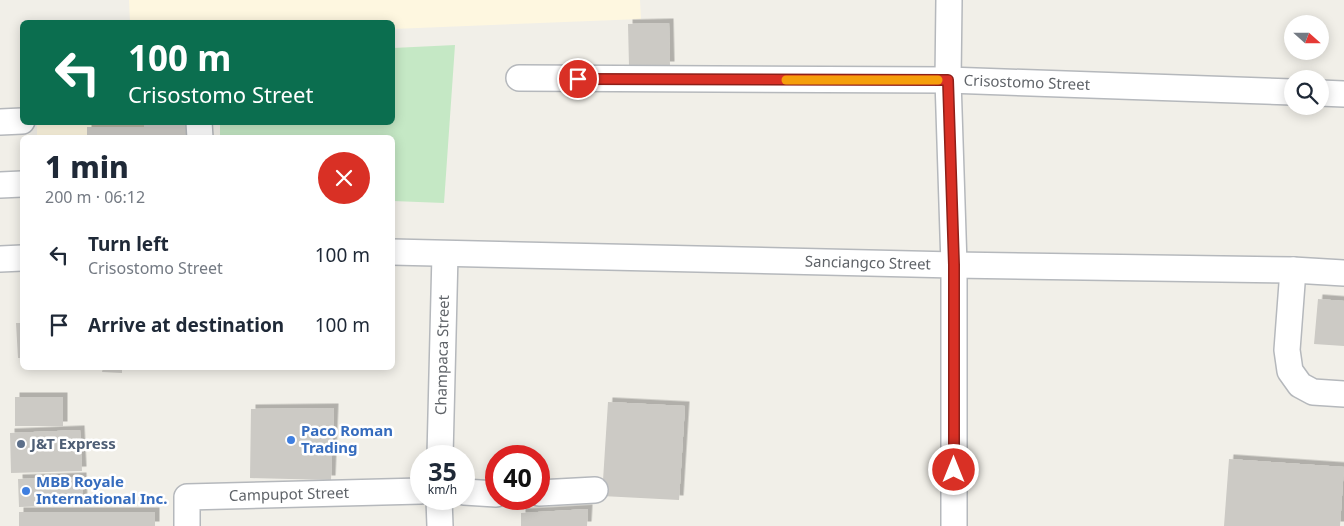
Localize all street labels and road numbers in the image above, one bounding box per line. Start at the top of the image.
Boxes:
street label: Crisostomo Street [963,70,1091,94]
street label: Sanciangco Street [805,251,932,273]
street label: Champaca Street [430,294,453,415]
street label: Campupot Street [229,482,350,505]

